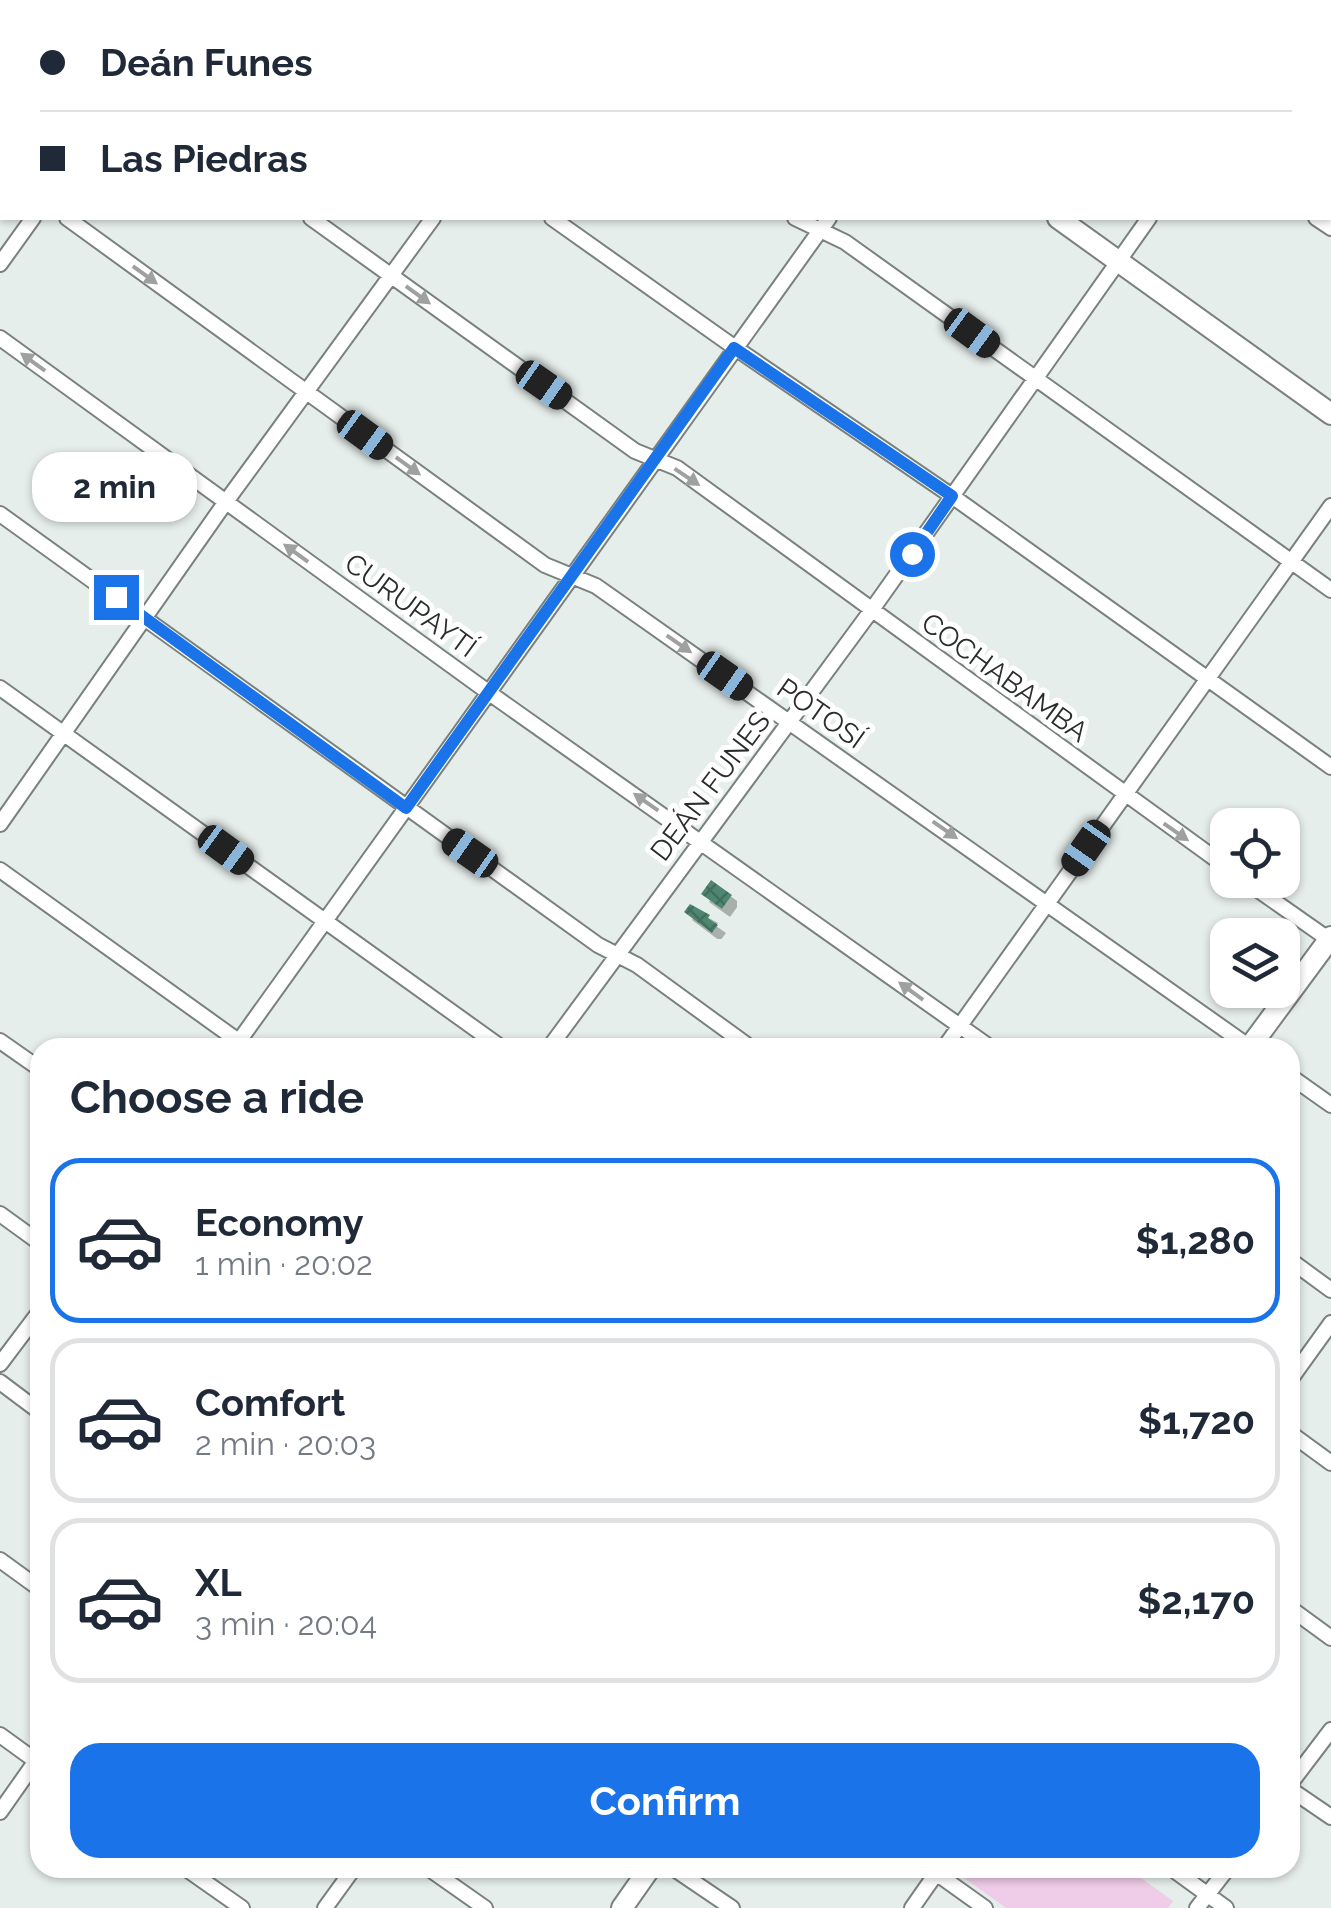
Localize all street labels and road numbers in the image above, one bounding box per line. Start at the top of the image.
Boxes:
street label: CURUPAYTÍ [338,547,483,664]
street label: COCHABAMBA [915,606,1094,749]
street label: POTOSÍ [771,671,871,755]
street label: DEÁN FUNES [644,705,777,867]

